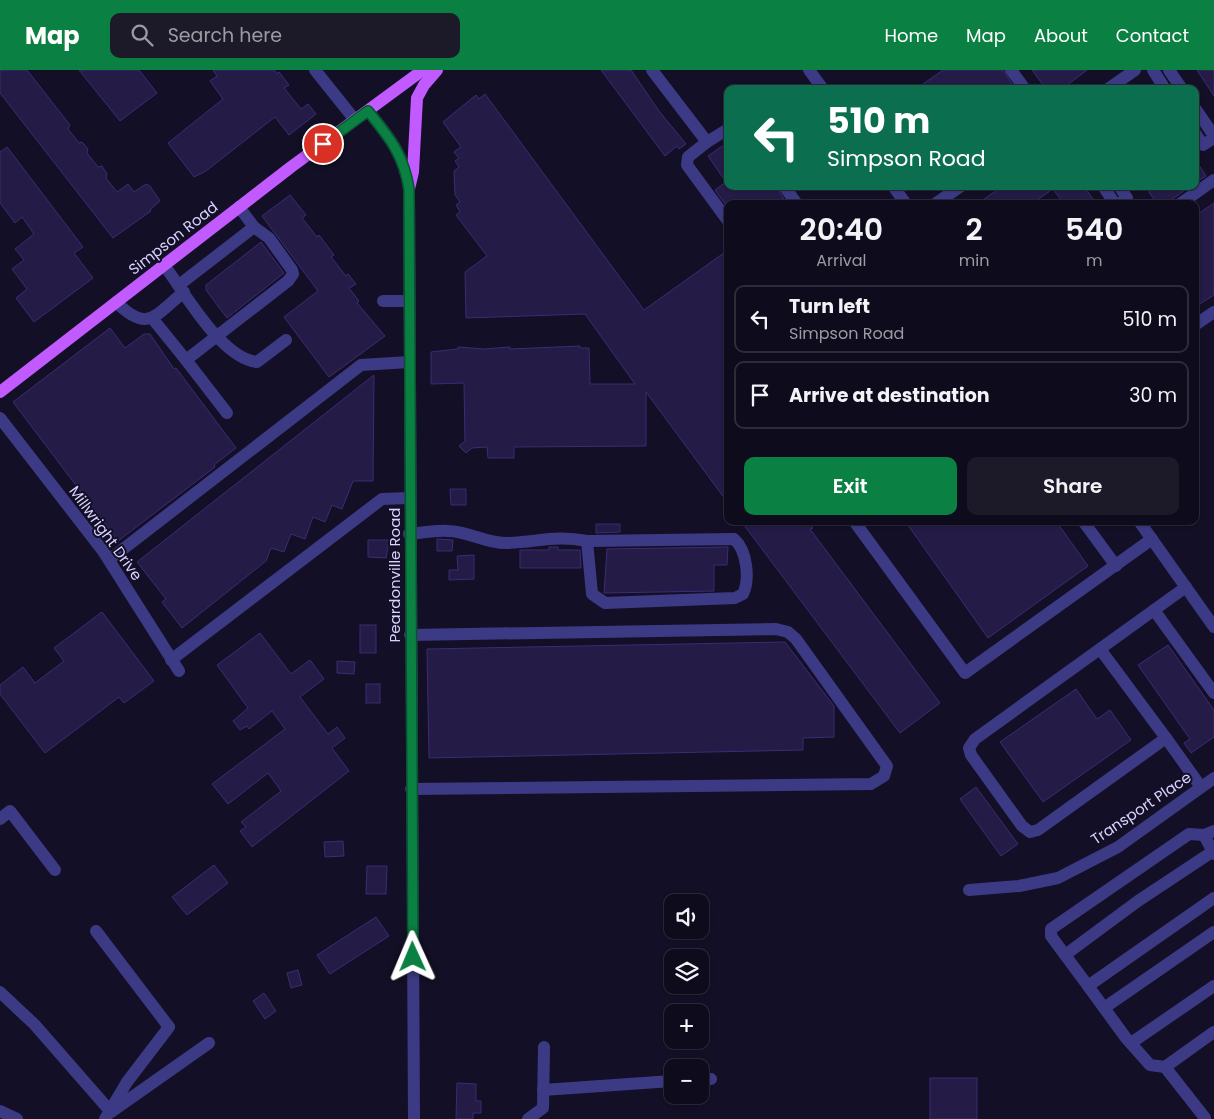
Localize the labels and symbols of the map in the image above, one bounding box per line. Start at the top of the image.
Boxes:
pin [302,123,344,165]
street label: Simpson Road [124,196,222,280]
street label: Millwright Drive [64,481,148,585]
street label: Peardonville Road [384,508,405,642]
street label: Transport Place [1087,767,1195,849]
position arrow [386,930,438,982]

